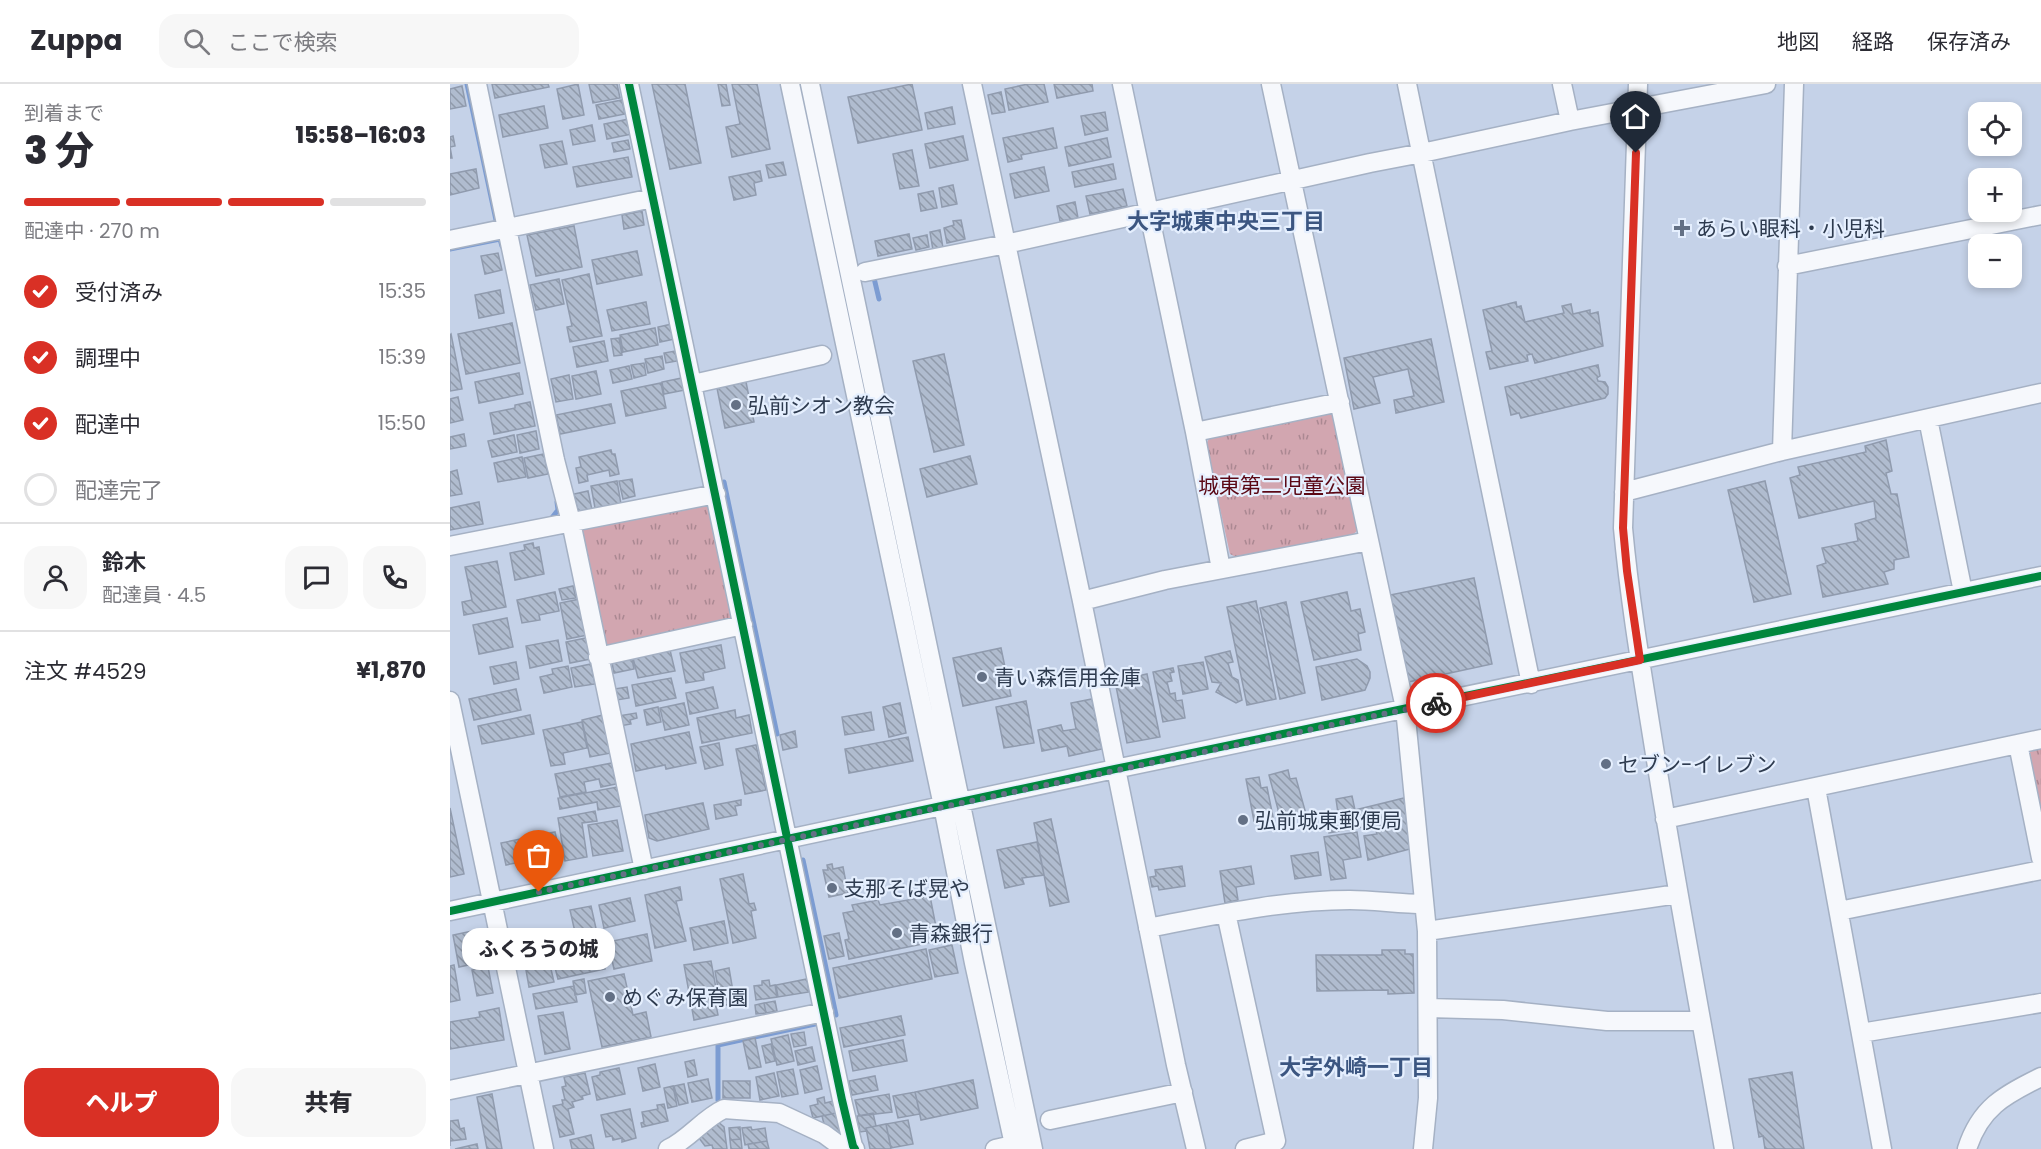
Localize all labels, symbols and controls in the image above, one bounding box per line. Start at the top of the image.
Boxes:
search box [159,14,579,68]
text: Zuppa [30,21,123,60]
icon: search [180,25,213,58]
text: ここで検索 [228,27,338,58]
text: 地図 [1777,27,1819,56]
text: 経路 [1852,27,1894,56]
text: 保存済み [1927,27,2011,56]
pin [1610,91,1661,153]
text: 到着まで [24,99,104,127]
icon: home [1619,100,1652,133]
map controls [1968,102,2022,288]
button: locate [1968,102,2022,156]
text: 15:58–16:03 [295,120,426,151]
text: 3 分 [24,123,94,178]
button: + [1968,168,2022,222]
district label: 大字城東中央三丁目 [1127,206,1325,237]
place label: あらい眼科・小児科 [1696,214,1885,243]
text: 配達中 · 270 m [24,217,160,245]
marker: あらい眼科・小児科 [1673,219,1691,237]
button: − [1968,234,2022,288]
icon: check [24,275,57,308]
text: 受付済み [75,277,163,308]
text: 15:35 [378,277,426,305]
icon: check [24,341,57,374]
text: 調理中 [75,343,141,374]
text: 15:39 [378,343,426,371]
place label: 弘前シオン教会 [748,391,895,420]
marker: 弘前シオン教会 [729,398,743,412]
icon: check [24,407,57,440]
text: 配達中 [75,409,141,440]
text: 15:50 [378,409,426,437]
park label: 城東第二児童公園 [1198,471,1366,500]
text: 配達完了 [75,475,163,506]
button: person [24,546,87,609]
button: chat [285,546,348,609]
button: phone [363,546,426,609]
text: 鈴木 [102,547,146,578]
text: 配達員 · 4.5 [102,581,206,609]
text: ¥1,870 [356,655,426,686]
text: 注文 #4529 [24,656,147,687]
place label: 青い森信用金庫 [994,663,1141,692]
marker: 青い森信用金庫 [975,670,989,684]
courier [1406,673,1466,733]
icon: bike [1420,687,1453,720]
place label: セブン-イレブン [1618,750,1777,779]
marker: セブン-イレブン [1599,757,1613,771]
place label: 弘前城東郵便局 [1255,806,1402,835]
marker: 弘前城東郵便局 [1236,813,1250,827]
pin [513,830,564,892]
icon: bag [522,839,555,872]
place label: 支那そば晃や [844,874,970,903]
marker: 支那そば晃や [825,881,839,895]
place label: 青森銀行 [909,919,993,948]
marker: 青森銀行 [890,926,904,940]
callout: ふくろうの城 [463,928,616,970]
text: ふくろうの城 [479,935,599,963]
place label: めぐみ保育園 [622,983,749,1012]
marker: めぐみ保育園 [603,990,617,1004]
district label: 大字外崎一丁目 [1279,1052,1433,1083]
button: ヘルプ [24,1068,219,1137]
button: 共有 [231,1068,426,1137]

